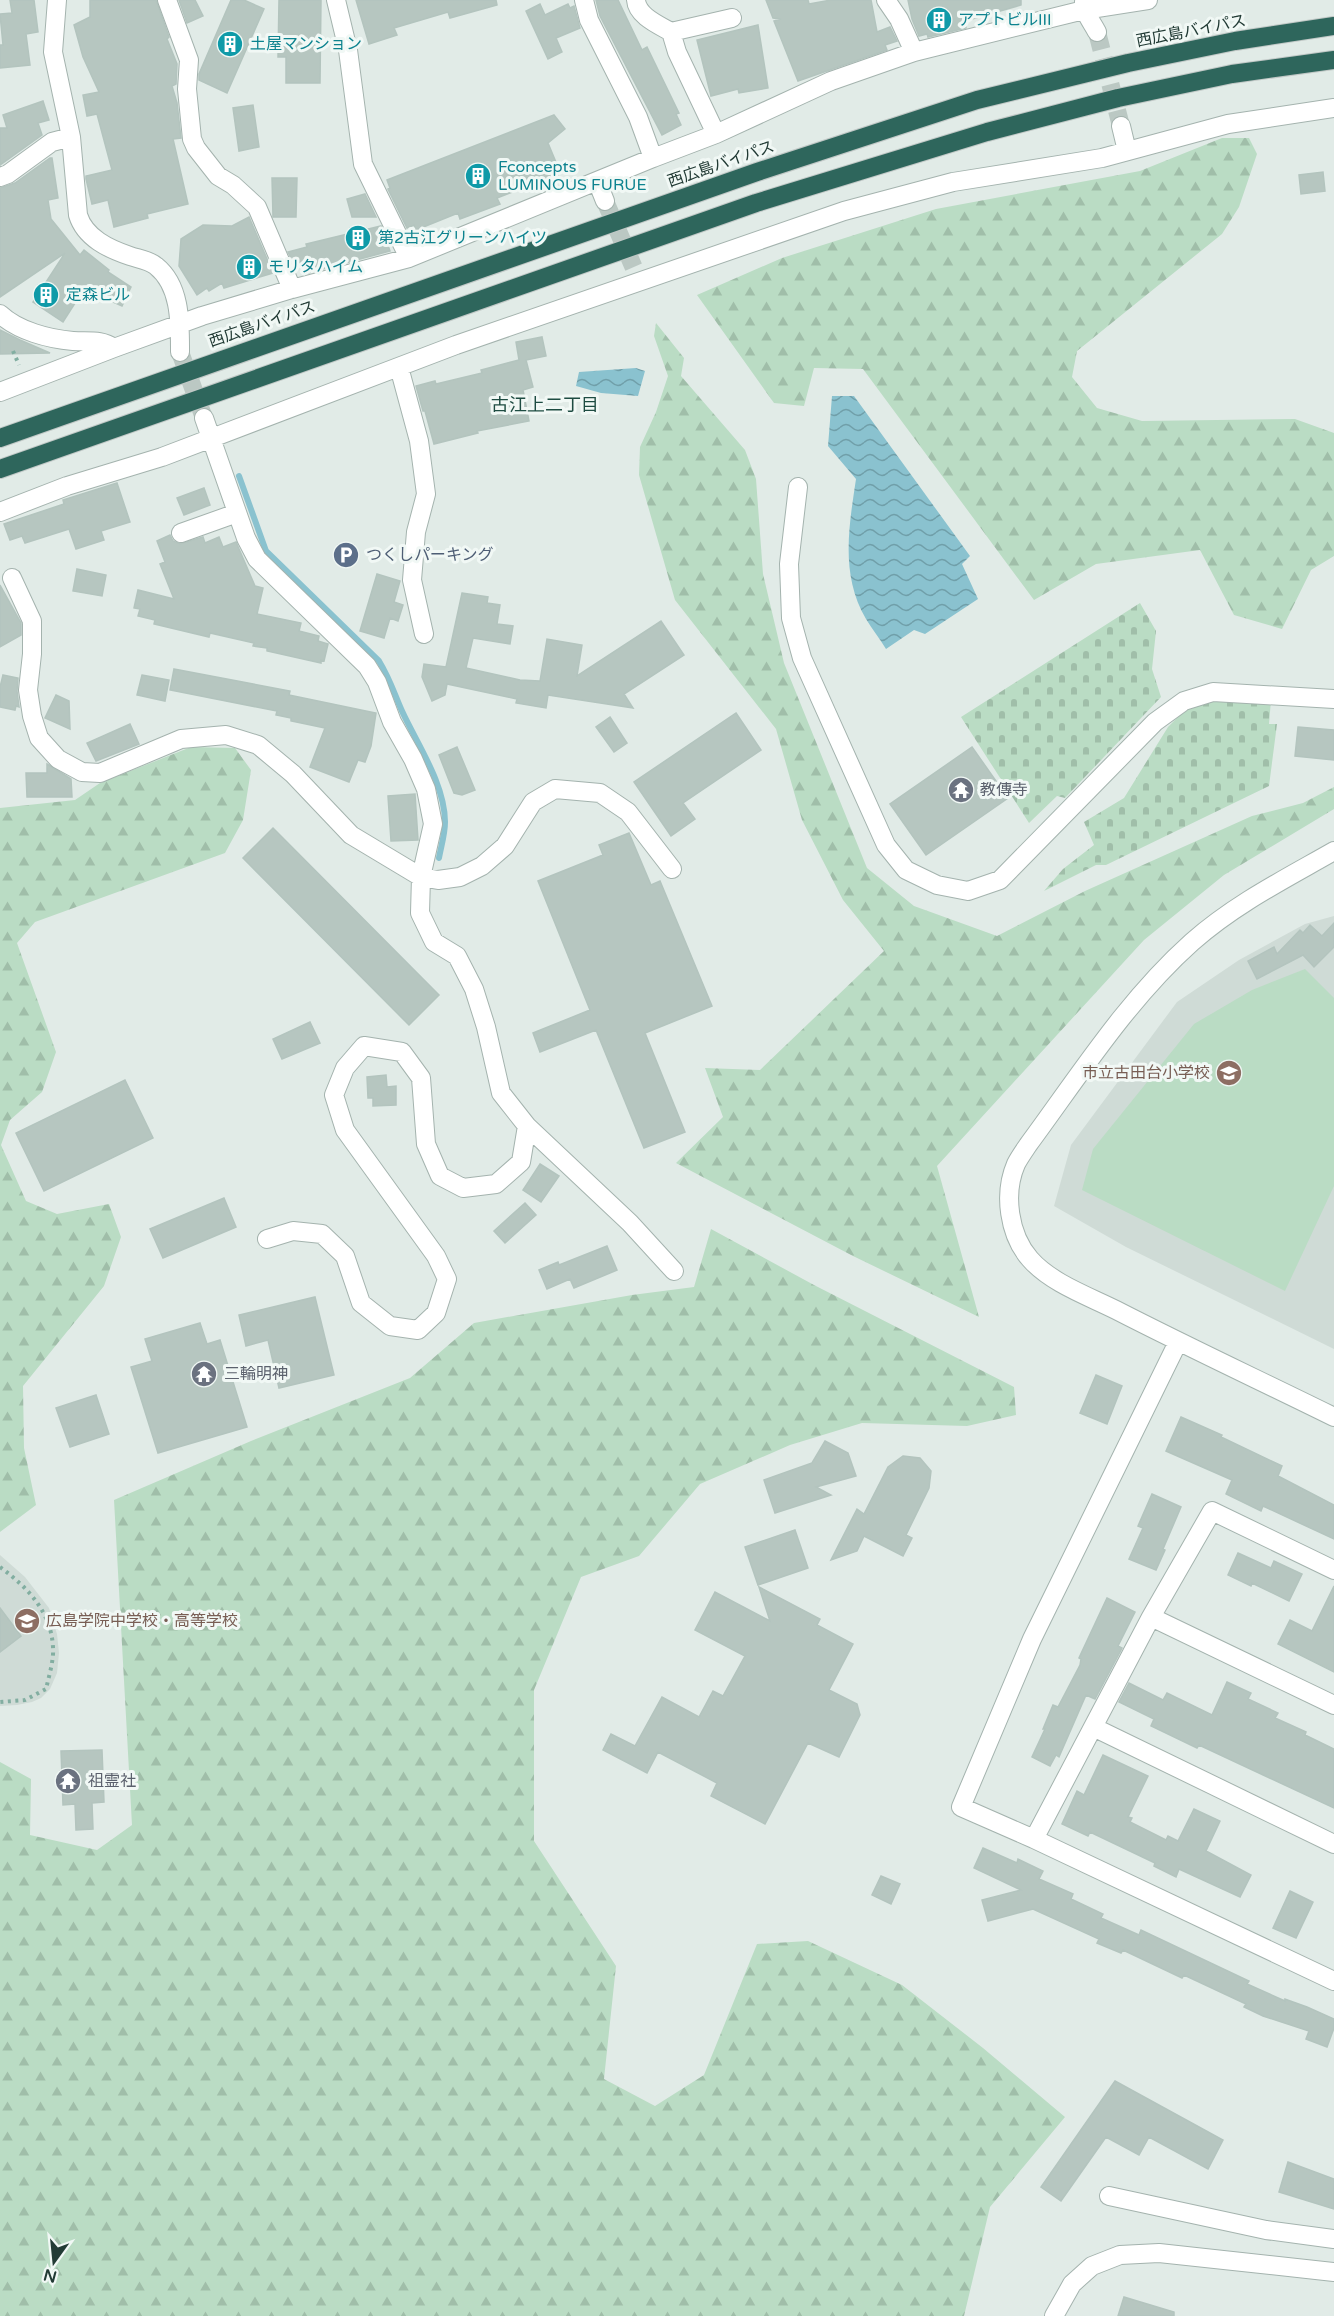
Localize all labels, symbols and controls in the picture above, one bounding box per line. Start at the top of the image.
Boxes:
building icon: アプトビルIII [924,5,954,35]
place label: アプトビルIII [958,10,1052,30]
street label: 西広島バイパス [1134,11,1248,51]
building icon: 土屋マンション [215,29,245,59]
place label: 土屋マンション [250,34,362,54]
street label: 西広島バイパス [665,136,777,192]
place label: Fconcepts LUMINOUS FURUE [498,157,647,195]
building icon: Fconcepts LUMINOUS FURUE [463,161,493,191]
building icon: 第2古江グリーンハイツ [343,223,373,253]
place label: 第2古江グリーンハイツ [378,228,547,248]
building icon: モリタハイム [234,252,264,282]
place label: モリタハイム [268,257,363,277]
building icon: 定森ビル [31,280,61,310]
place label: 定森ビル [66,285,130,305]
street label: 西広島バイパス [206,296,318,352]
district label: 古江上二丁目 [491,394,599,416]
parking icon: つくしパーキング [331,540,361,570]
place label: つくしパーキング [366,545,494,565]
temple icon: 教傳寺 [946,775,976,805]
place label: 教傳寺 [980,780,1028,800]
school or university icon: 市立古田台小学校 [1214,1058,1244,1088]
place label: 市立古田台小学校 [1082,1063,1210,1083]
temple icon: 三輪明神 [189,1359,219,1389]
place label: 三輪明神 [224,1364,288,1384]
school or university icon: 広島学院中学校・高等学校 [12,1606,42,1636]
place label: 広島学院中学校・高等学校 [46,1611,238,1631]
temple icon: 祖霊社 [53,1766,83,1796]
place label: 祖霊社 [88,1771,136,1791]
north arrow [24,2232,84,2292]
text: N [42,2264,59,2287]

